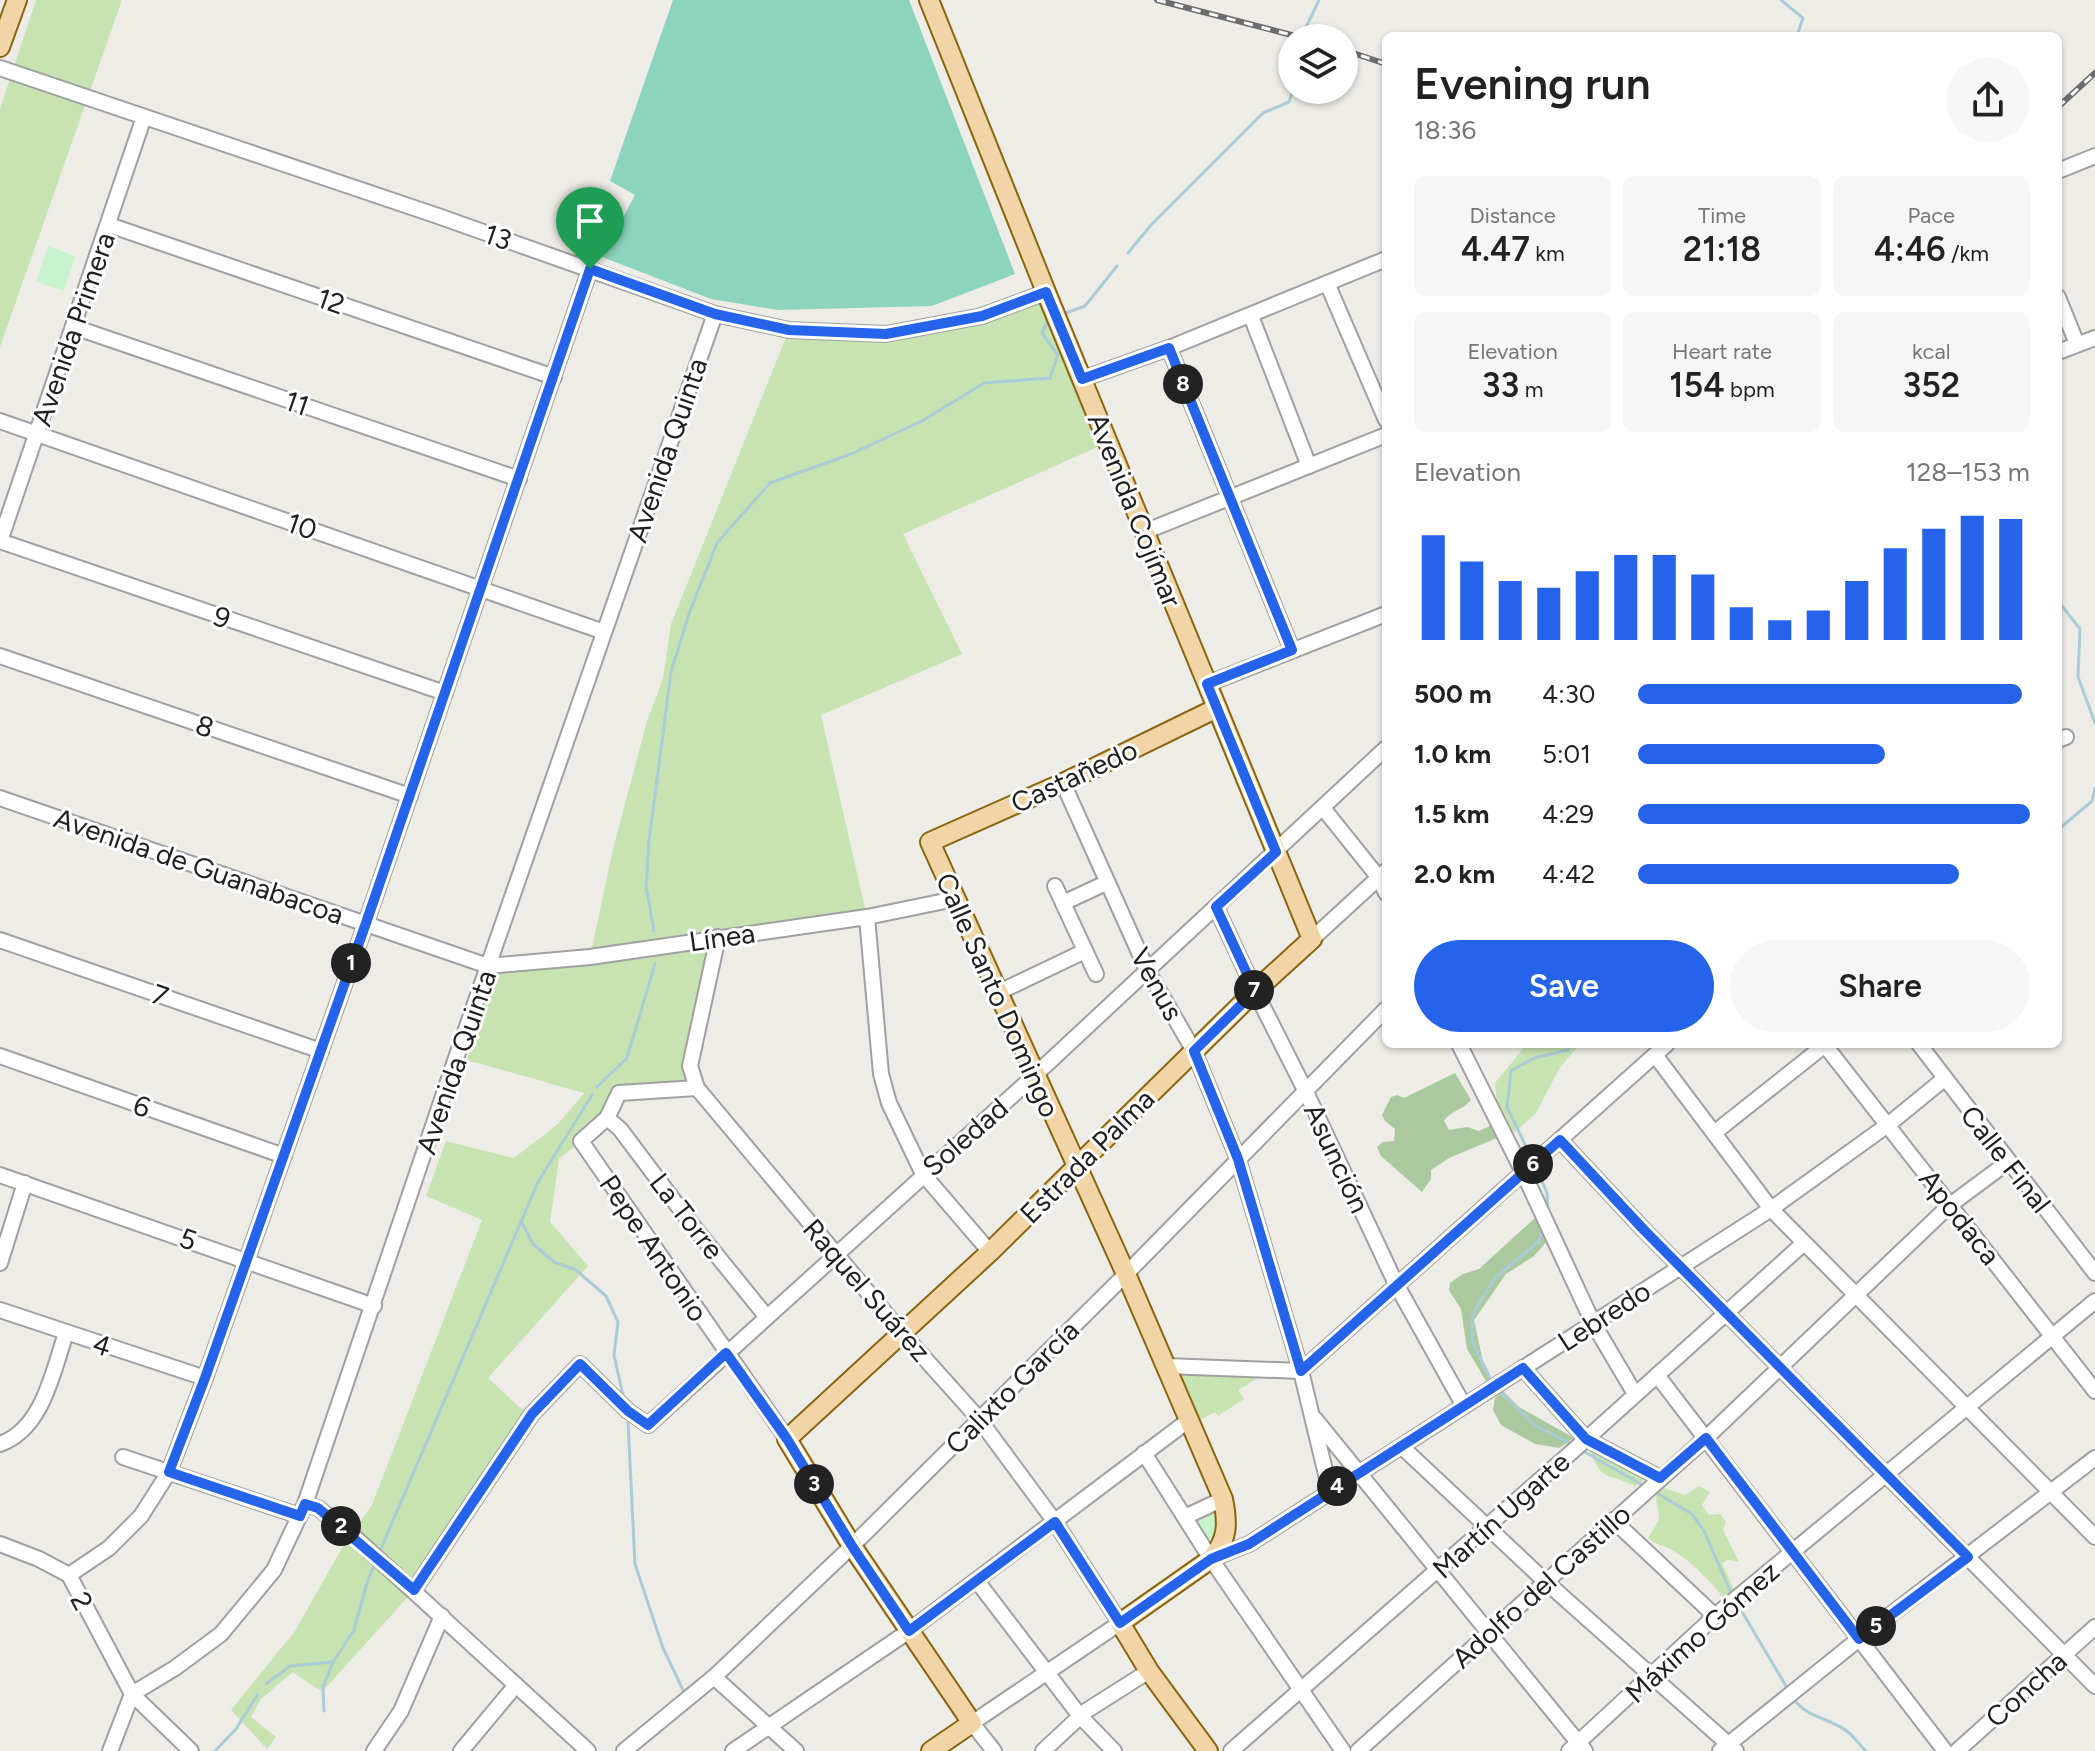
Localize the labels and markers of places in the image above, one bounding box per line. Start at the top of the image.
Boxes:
pin [556,187,624,269]
pin: 8 [1163,364,1203,404]
pin: 1 [331,943,371,983]
pin: 7 [1234,970,1274,1010]
pin: 6 [1513,1144,1553,1184]
pin: 3 [794,1464,834,1504]
pin: 4 [1317,1466,1357,1506]
pin: 2 [321,1506,361,1546]
pin: 5 [1856,1606,1896,1646]

